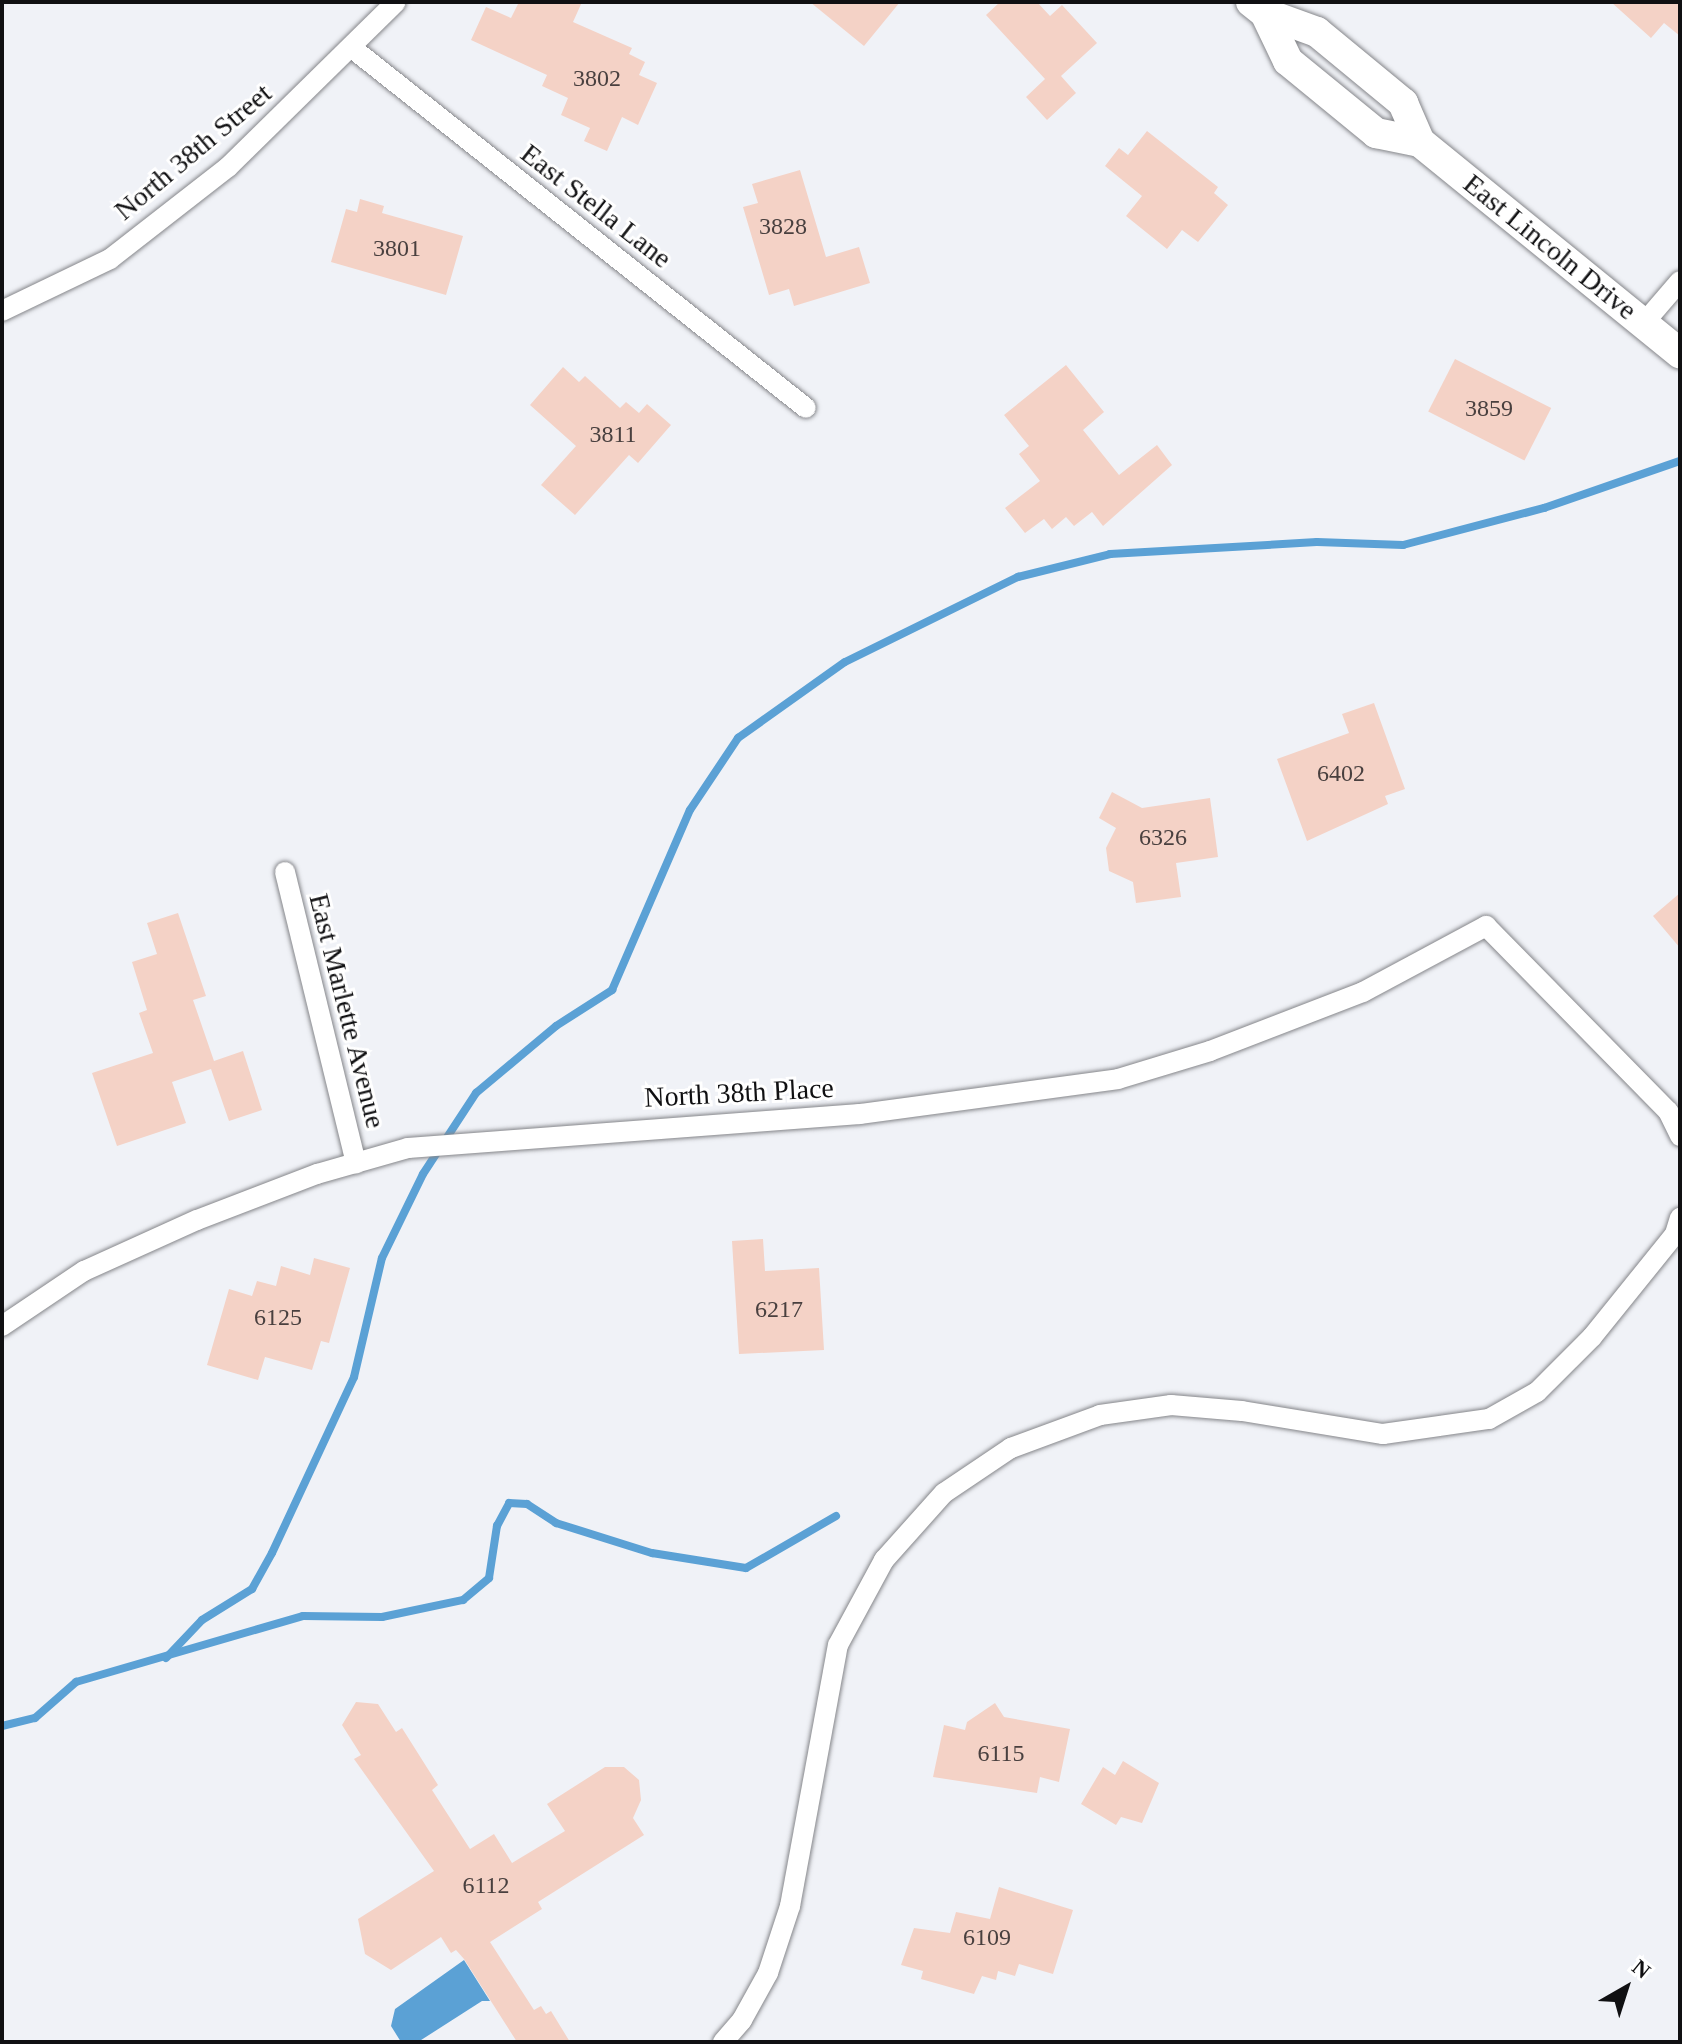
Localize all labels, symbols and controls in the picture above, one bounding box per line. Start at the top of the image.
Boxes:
house number: 3802 [573,65,621,93]
street label: North 38th Street [108,77,278,227]
street label: East Stella Lane [514,137,678,275]
street label: East Lincoln Drive [1457,167,1643,327]
house number: 3828 [759,213,807,241]
house number: 3801 [373,235,421,263]
house number: 3859 [1465,395,1513,423]
house number: 3811 [589,421,637,449]
house number: 6402 [1317,760,1365,788]
house number: 6326 [1139,824,1187,852]
street label: East Marlette Avenue [301,890,393,1132]
street label: North 38th Place [643,1071,835,1115]
house number: 6217 [755,1296,803,1324]
house number: 6125 [254,1304,302,1332]
house number: 6115 [977,1740,1025,1768]
house number: 6112 [462,1872,510,1900]
house number: 6109 [963,1924,1011,1952]
north arrow [1586,1948,1666,2028]
text: N [1627,1954,1655,1984]

